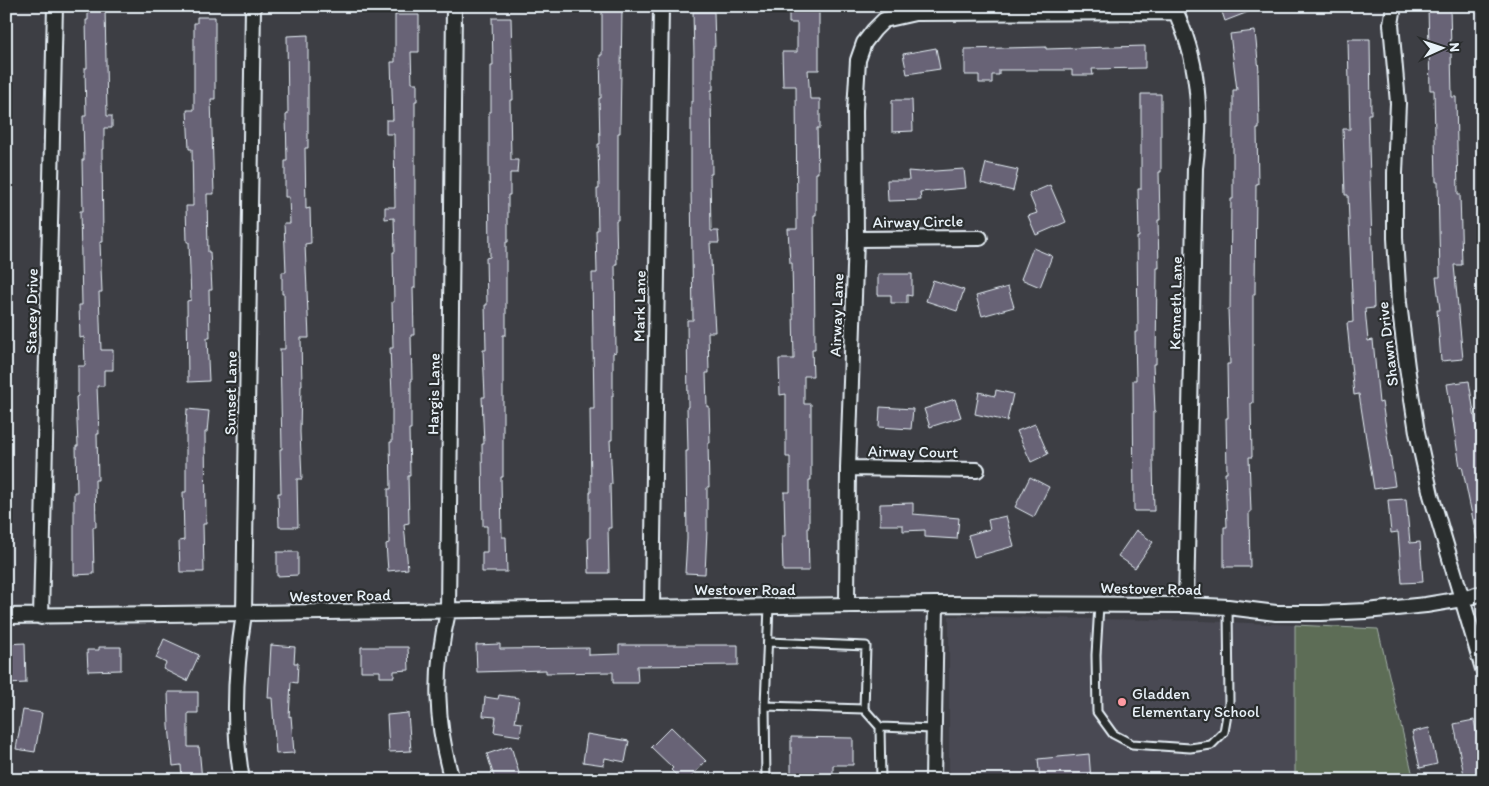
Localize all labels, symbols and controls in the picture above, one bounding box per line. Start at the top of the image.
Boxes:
north arrow [1416,22,1466,72]
text: N [1446,42,1463,53]
street label: Airway Circle [872,211,964,232]
street label: Kenneth Lane [1165,256,1186,350]
street label: Stacey Drive [21,268,42,354]
street label: Mark Lane [629,270,650,342]
street label: Airway Lane [826,273,847,357]
street label: Shawn Drive [1373,300,1402,387]
street label: Sunset Lane [220,351,241,435]
street label: Hargis Lane [423,353,444,435]
street label: Airway Court [868,441,958,462]
street label: Westover Road [1100,578,1202,599]
street label: Westover Road [694,580,796,599]
street label: Westover Road [289,585,391,606]
place label: Gladden Elementary School [1132,684,1260,721]
marker: Gladden Elementary School [1116,696,1128,708]

